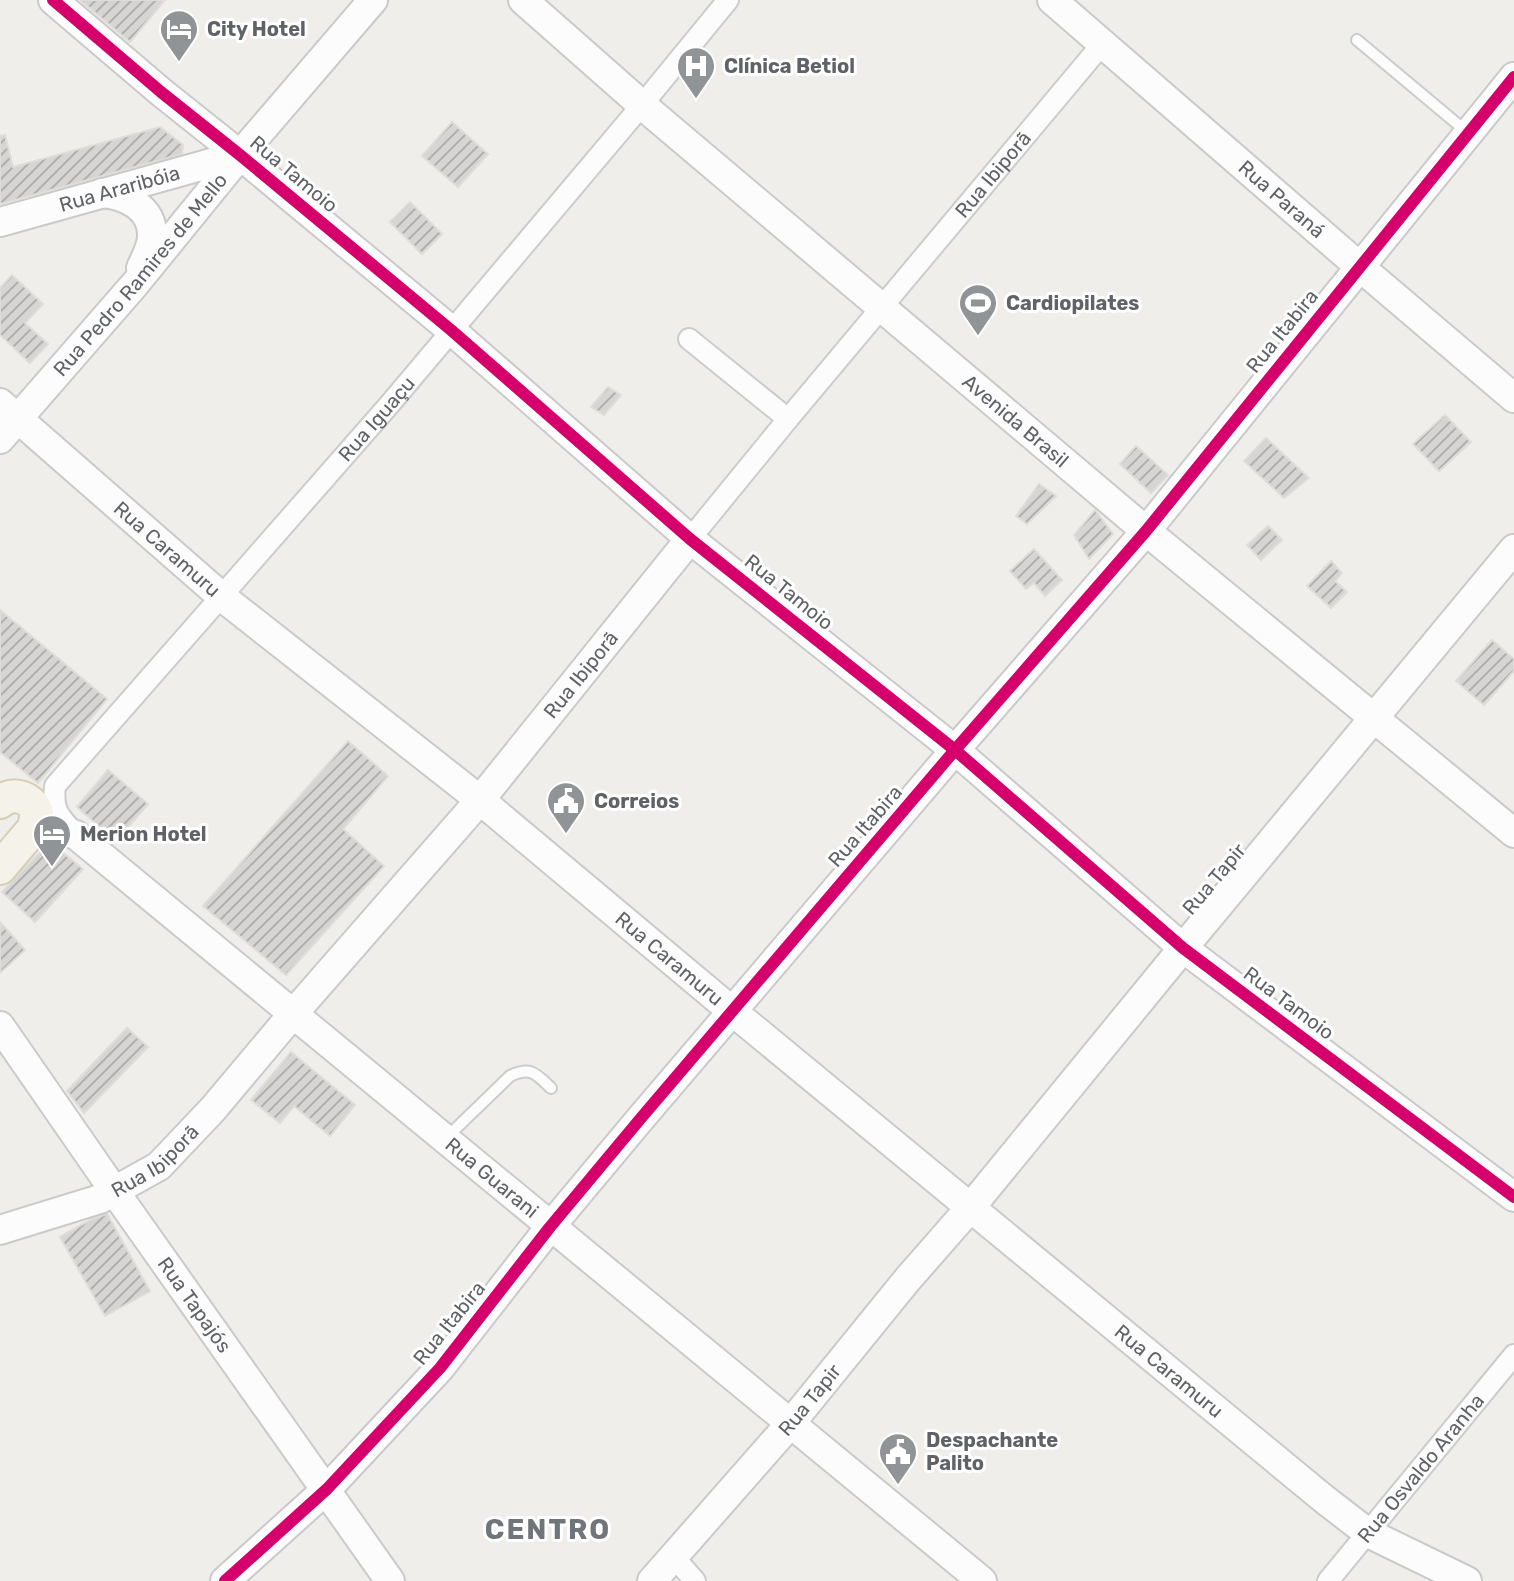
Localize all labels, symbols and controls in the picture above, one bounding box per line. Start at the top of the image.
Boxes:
hotel icon: City Hotel [158,8,200,63]
place label: City Hotel [207,17,306,41]
hospital icon: Clínica Betiol [675,45,717,100]
place label: Clínica Betiol [724,54,855,78]
street label: Rua Ibiporã [950,126,1036,222]
street label: Rua Tamoio [245,130,343,218]
street label: Rua Paraná [1234,155,1330,243]
street label: Rua Araribóia [56,160,182,217]
street label: Rua Pedro Ramires de Mello [48,168,232,381]
sports icon: Cardiopilates [957,282,999,337]
street label: Rua Itabira [1241,284,1323,378]
place label: Cardiopilates [1006,291,1139,315]
street label: Avenida Brasil [958,369,1074,472]
street label: Rua Iguaçu [333,372,420,466]
street label: Rua Caramuru [109,496,225,602]
street label: Rua Tamoio [740,549,838,635]
street label: Rua Ibiporã [538,626,623,723]
public building icon: Correios [545,780,587,835]
street label: Rua Itabira [823,780,907,872]
place label: Correios [594,789,679,813]
hotel icon: Merion Hotel [31,813,73,868]
place label: Merion Hotel [80,822,207,846]
street label: Rua Tapir [1177,838,1251,920]
street label: Rua Caramuru [610,906,728,1011]
street label: Rua Tamoio [1239,961,1339,1045]
street label: Rua Ibiporã [107,1120,204,1202]
street label: Rua Guarani [441,1132,543,1223]
street label: Rua Tapajós [153,1252,237,1357]
street label: Rua Itabira [408,1276,490,1370]
street label: Rua Caramuru [1110,1319,1228,1423]
street label: Rua Tapir [773,1359,846,1441]
street label: Rua Osvaldo Aranha [1352,1389,1489,1548]
place label: Despachante Palito [926,1428,1058,1475]
public building icon: Despachante Palito [877,1431,919,1486]
district label: CENTRO [485,1513,611,1546]

